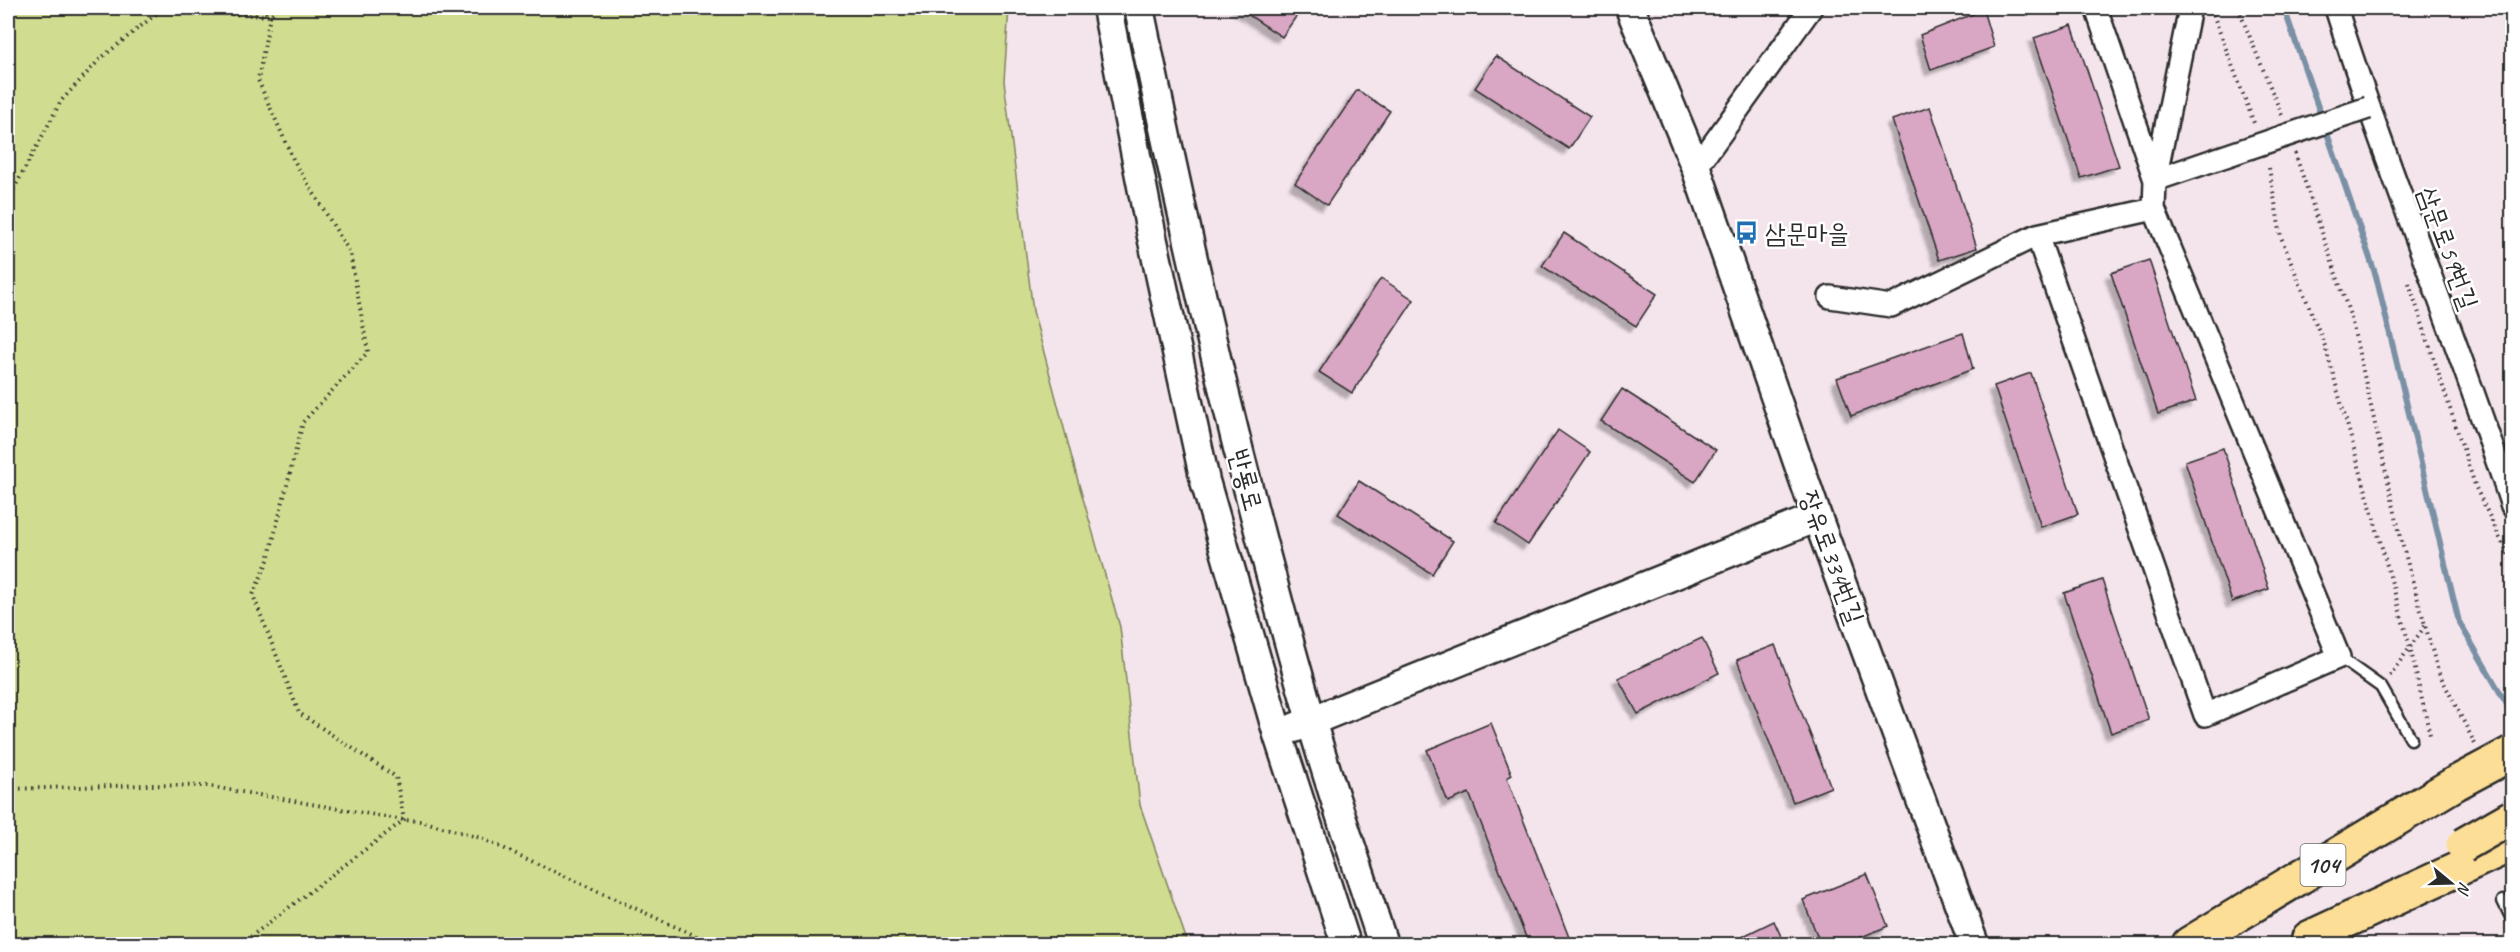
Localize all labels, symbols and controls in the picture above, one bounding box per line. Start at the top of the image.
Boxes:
street label: 삼문로59번길 [2411,182,2485,314]
place label: 삼문마을 [1765,217,1849,250]
bus stop icon: 삼문마을 [1734,220,1760,246]
street label: 반룡로 [1222,445,1270,515]
street label: 장유로334번길 [1793,486,1871,628]
road number: 104 [2300,844,2346,886]
north arrow [2421,853,2481,913]
text: N [2452,880,2475,898]

